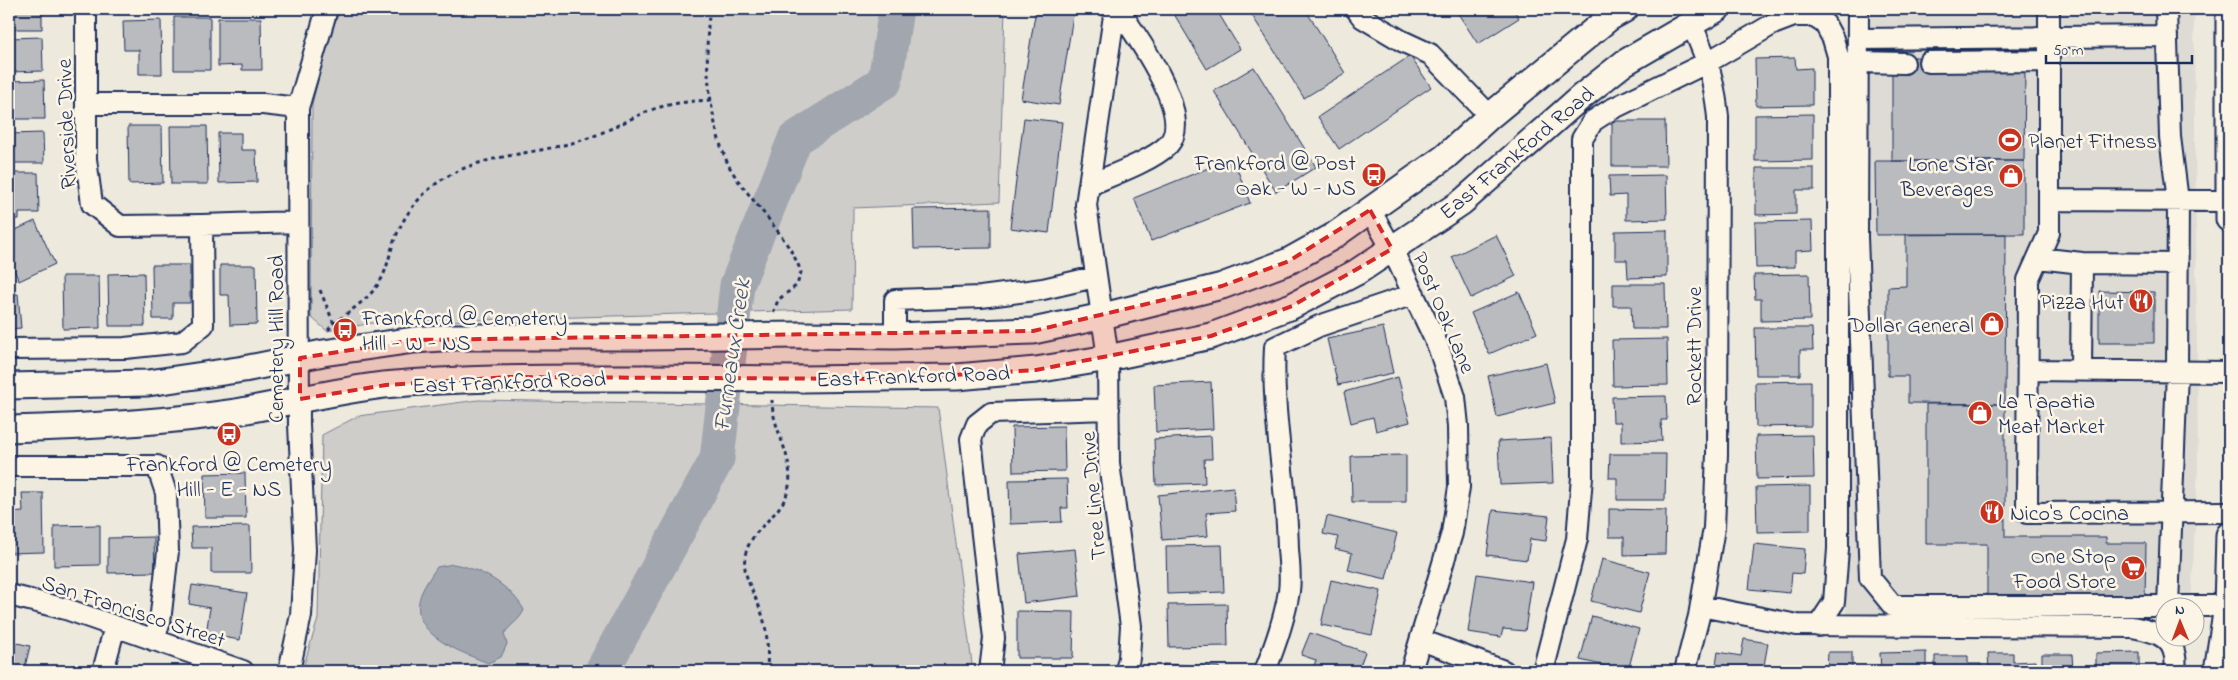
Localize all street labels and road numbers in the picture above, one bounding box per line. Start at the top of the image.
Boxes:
street label: Riverside Drive [50,58,86,190]
street label: East Frankford Road [1433,80,1602,229]
street label: Post Oak Lane [1402,247,1482,379]
street label: Cemetery Hill Road [262,255,295,423]
street label: Rockett Drive [1680,286,1712,406]
street label: East Frankford Road [816,359,1011,397]
street label: East Frankford Road [412,365,607,403]
street label: Tree Line Drive [1073,430,1117,561]
street label: San Francisco Street [37,568,230,658]

